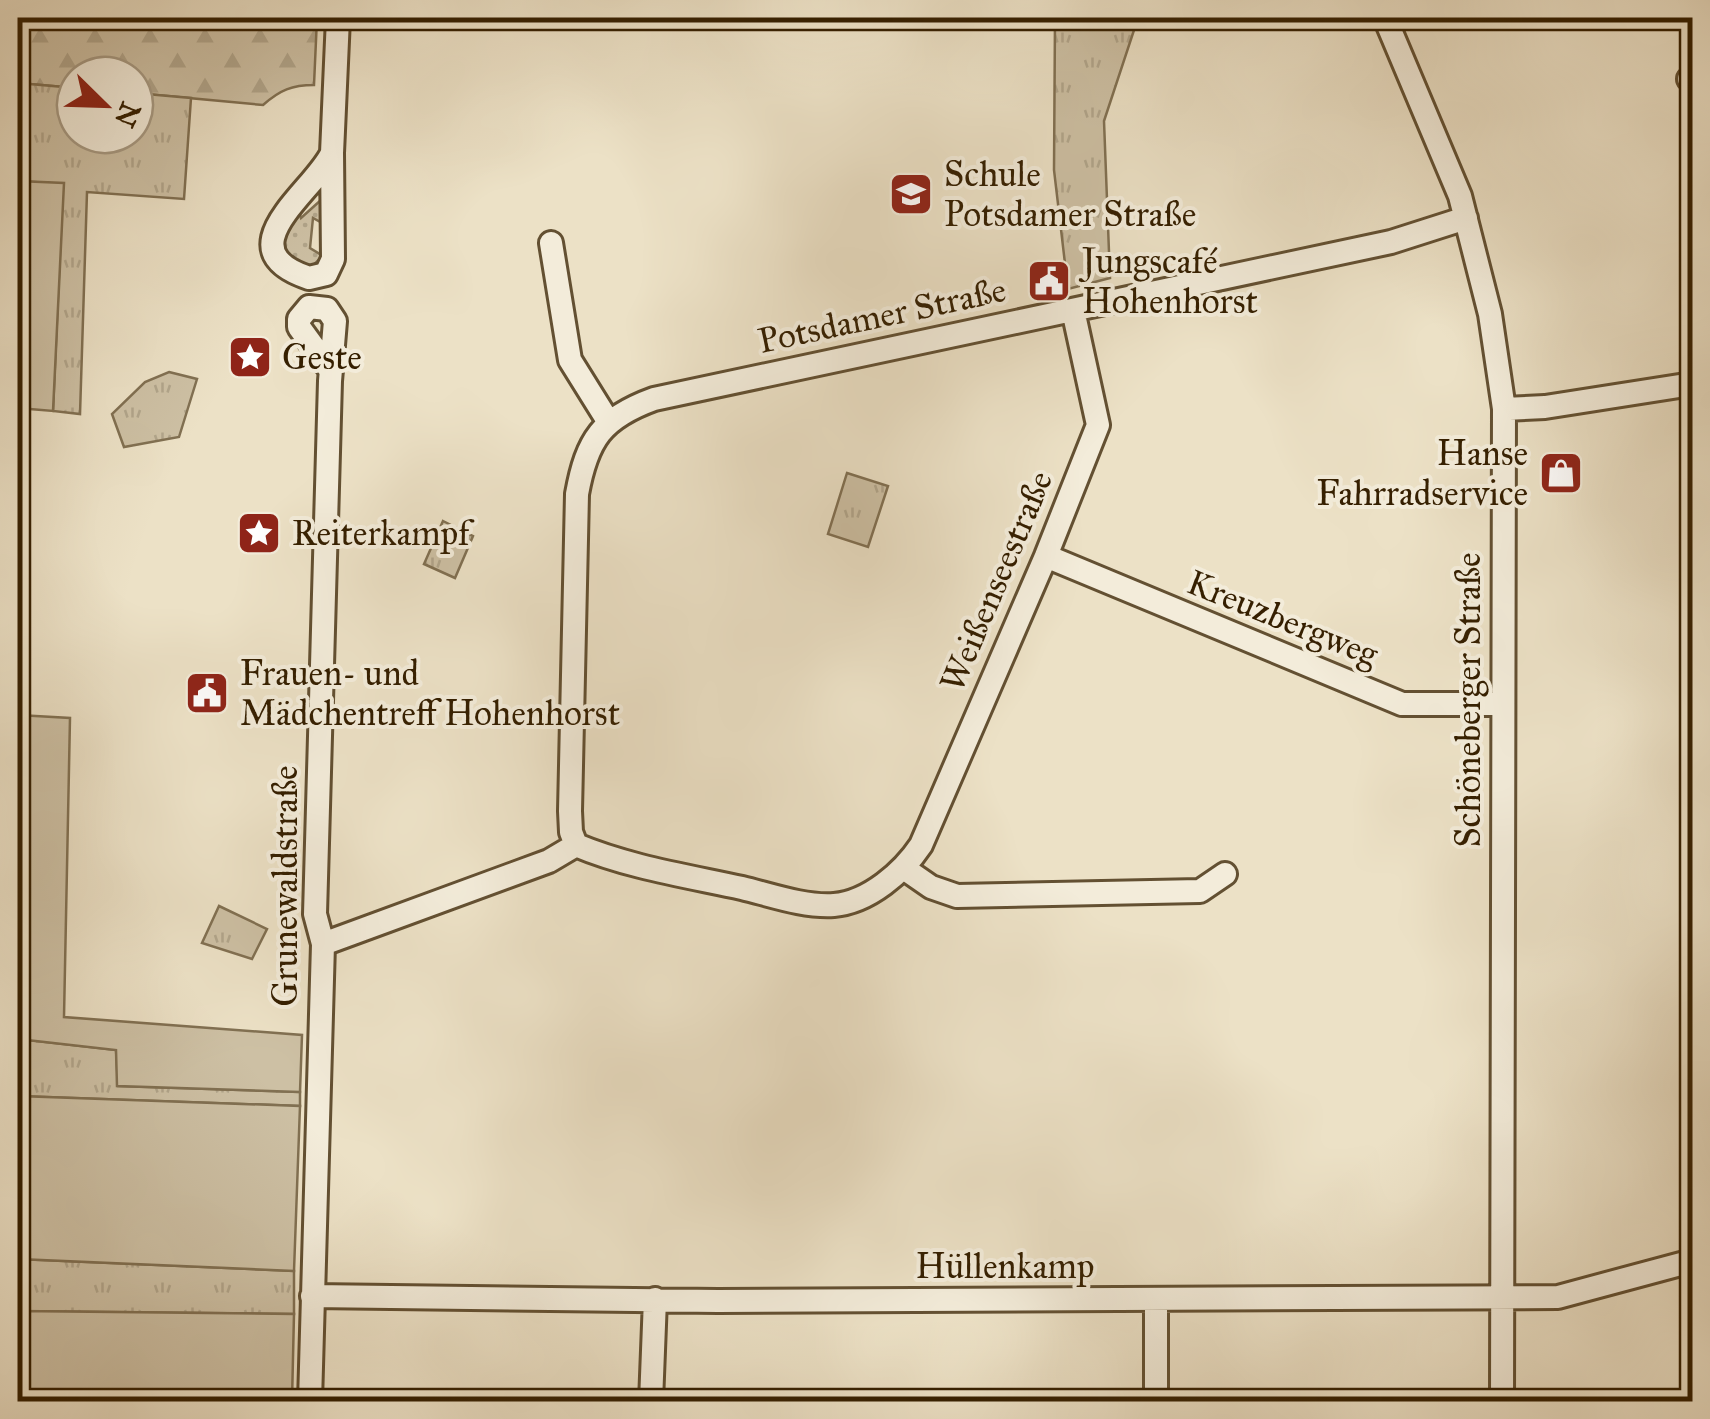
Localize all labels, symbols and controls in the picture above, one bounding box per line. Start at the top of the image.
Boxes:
north arrow [55,55,155,155]
text: N [107,97,148,133]
place label: Schule Potsdamer Straße [944,153,1196,236]
school or university icon: Schule Potsdamer Straße [888,171,934,217]
place label: Jungscafé Hohenhorst [1078,240,1258,323]
public building icon: Jungscafé Hohenhorst [1026,258,1072,304]
street label: Potsdamer Straße [754,268,1010,363]
place icon: Geste [227,334,273,380]
place label: Geste [282,336,362,379]
place label: Hanse Fahrradservice [1316,432,1528,515]
shop icon: Hanse Fahrradservice [1538,450,1584,496]
street label: Weißenseestraße [931,464,1062,698]
place icon: Reiterkampf [236,510,282,556]
place label: Reiterkampf [292,512,475,555]
street label: Schöneberger Straße [1447,552,1490,848]
street label: Kreuzbergweg [1181,561,1385,677]
place label: Frauen- und Mädchentreff Hohenhorst [240,652,620,735]
public building icon: Frauen- und Mädchentreff Hohenhorst [184,670,230,716]
street label: Grunewaldstraße [264,765,307,1007]
street label: Hüllenkamp [916,1245,1094,1288]

